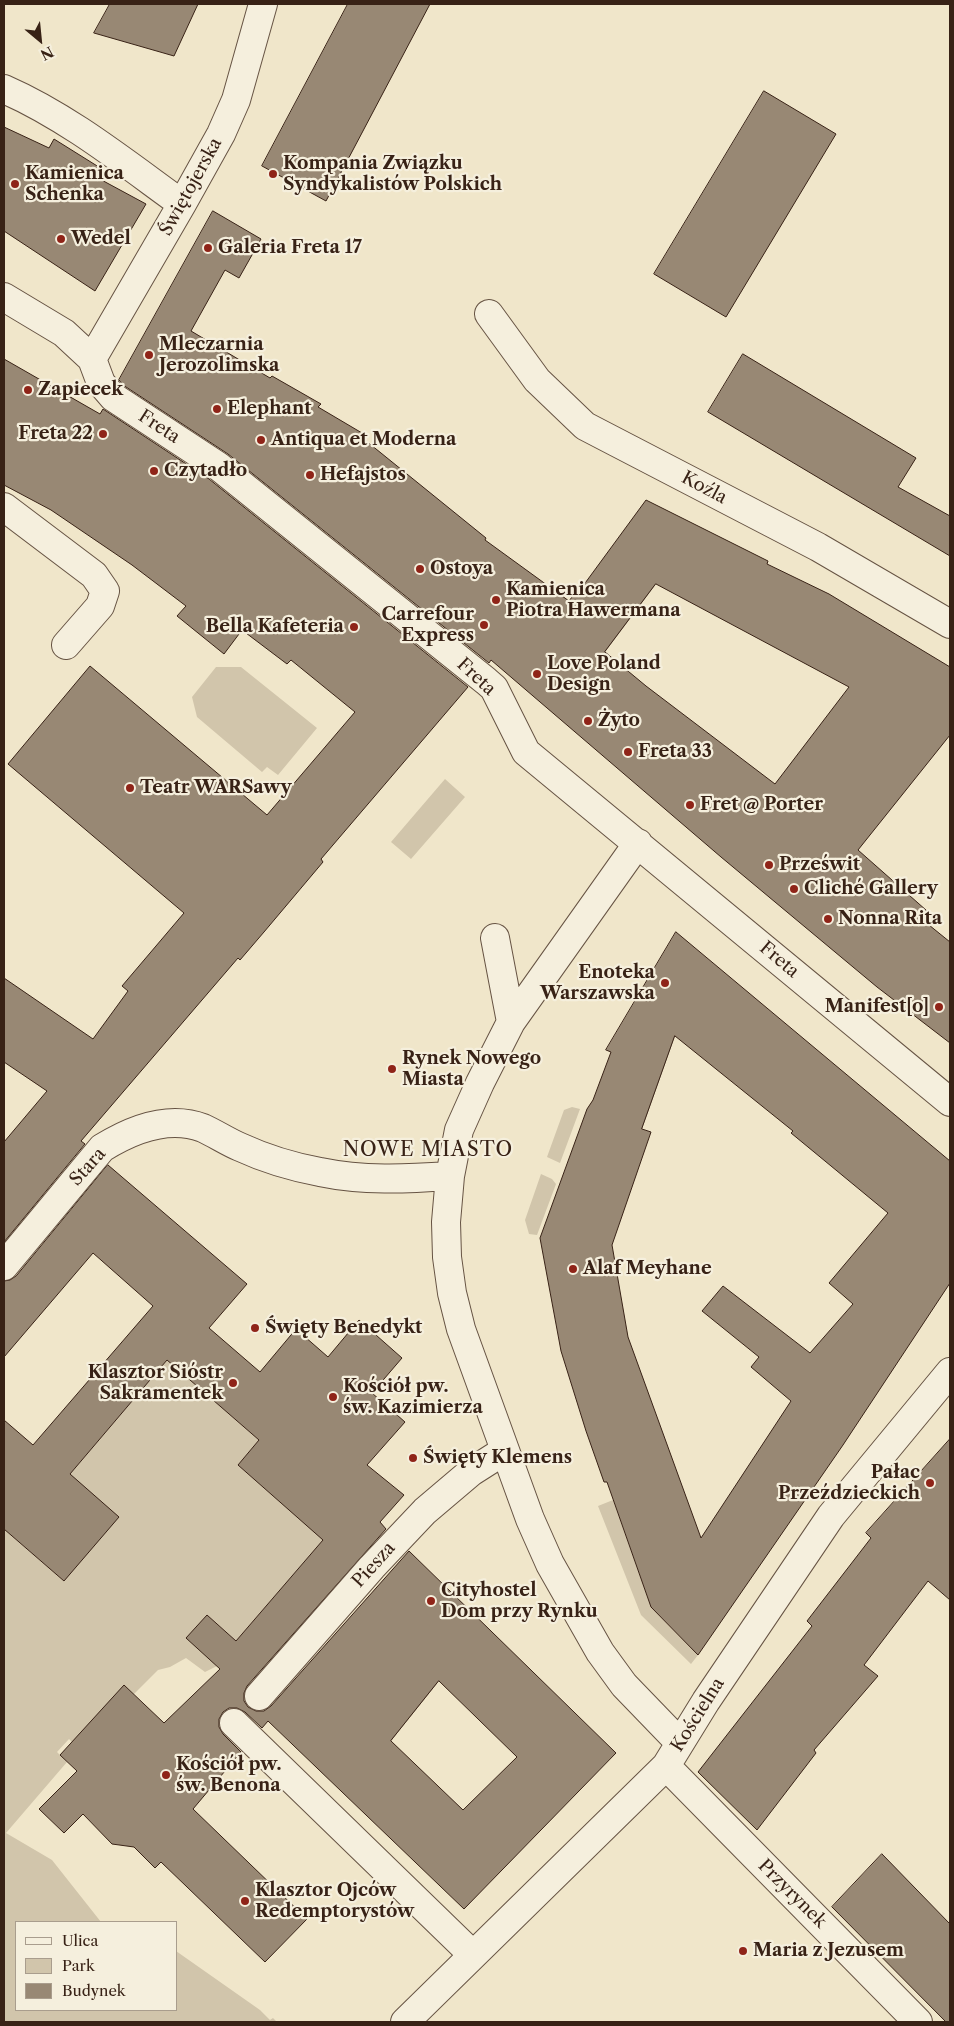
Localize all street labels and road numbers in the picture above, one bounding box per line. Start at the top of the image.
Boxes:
street label: Świętojerska [155,134,227,240]
street label: Freta [134,406,184,448]
street label: Koźla [678,467,730,509]
street label: Freta [452,654,500,700]
street label: Freta [755,937,803,983]
street label: Stara [65,1144,111,1190]
street label: Piesza [348,1538,400,1592]
street label: Kościelna [667,1674,729,1756]
street label: Przyrynek [753,1855,831,1933]

